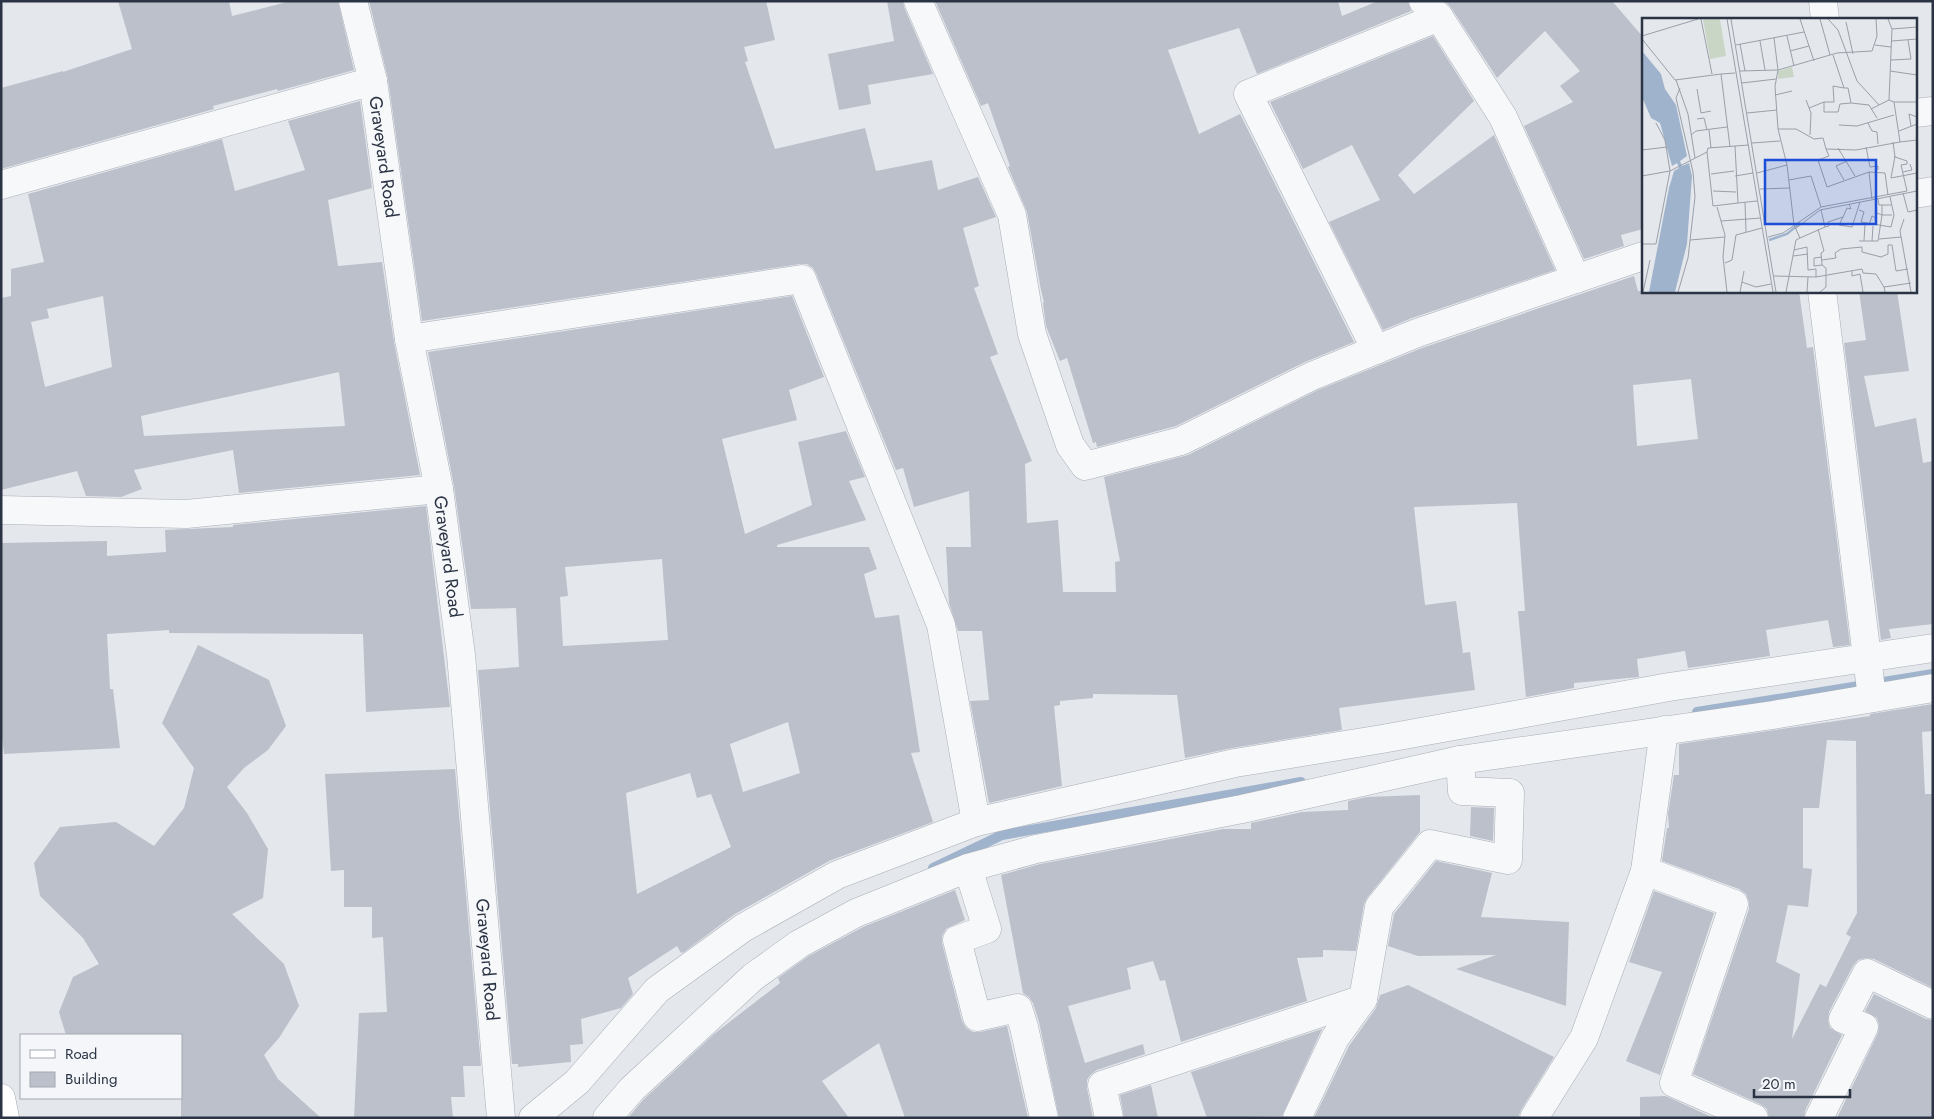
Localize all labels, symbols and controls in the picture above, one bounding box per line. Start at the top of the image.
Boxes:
inset map [1642,18,1916,292]
street label: Graveyard Road [362,94,405,219]
street label: Graveyard Road [427,494,469,619]
street label: Graveyard Road [469,897,506,1022]
legend [20,1034,182,1099]
text: Road [65,1043,97,1065]
scale bar [1754,1066,1850,1098]
text: Building [65,1068,117,1090]
text: 20 m [1762,1073,1796,1095]

